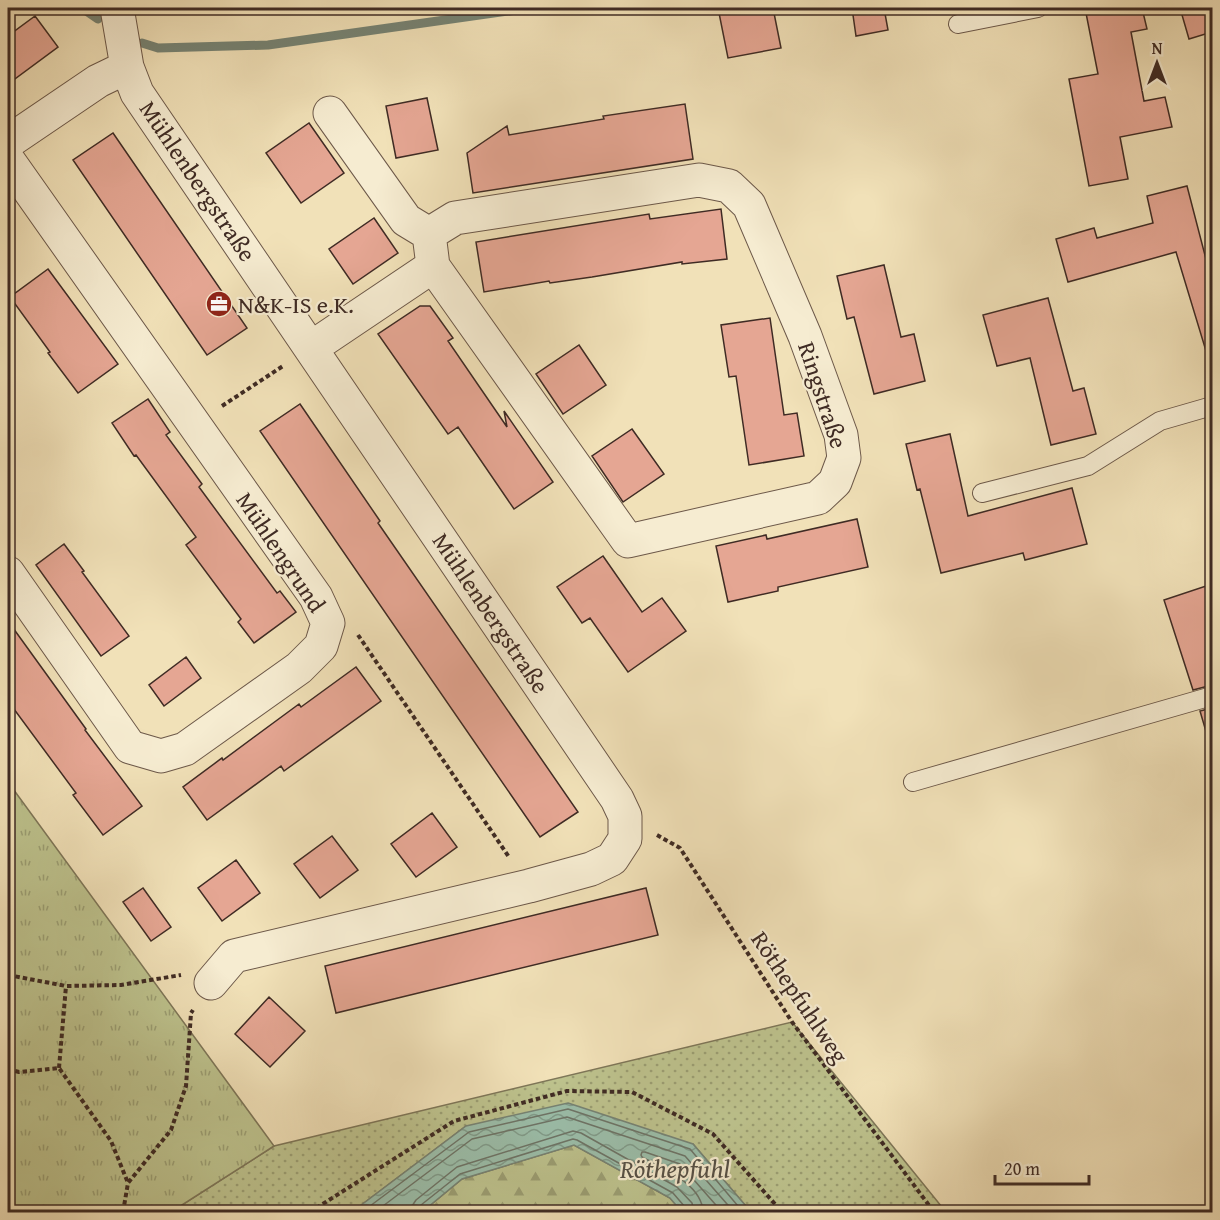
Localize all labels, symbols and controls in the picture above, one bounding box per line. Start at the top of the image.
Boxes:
north arrow [1127,33,1187,93]
text: N [1152,36,1163,60]
street label: Mühlenbergstraße [131,94,265,268]
place label: N&K-IS e.K. [238,287,354,322]
office icon: N&K-IS e.K. [204,289,234,319]
street label: Ringstraße [789,337,857,453]
street label: Mühlengrund [228,485,334,619]
street label: Mühlenbergstraße [424,526,558,700]
street label: Röthepfuhlweg [743,924,857,1070]
scale bar [995,1148,1090,1186]
water label: Röthepfuhl [619,1149,730,1188]
text: 20 m [1004,1155,1040,1182]

